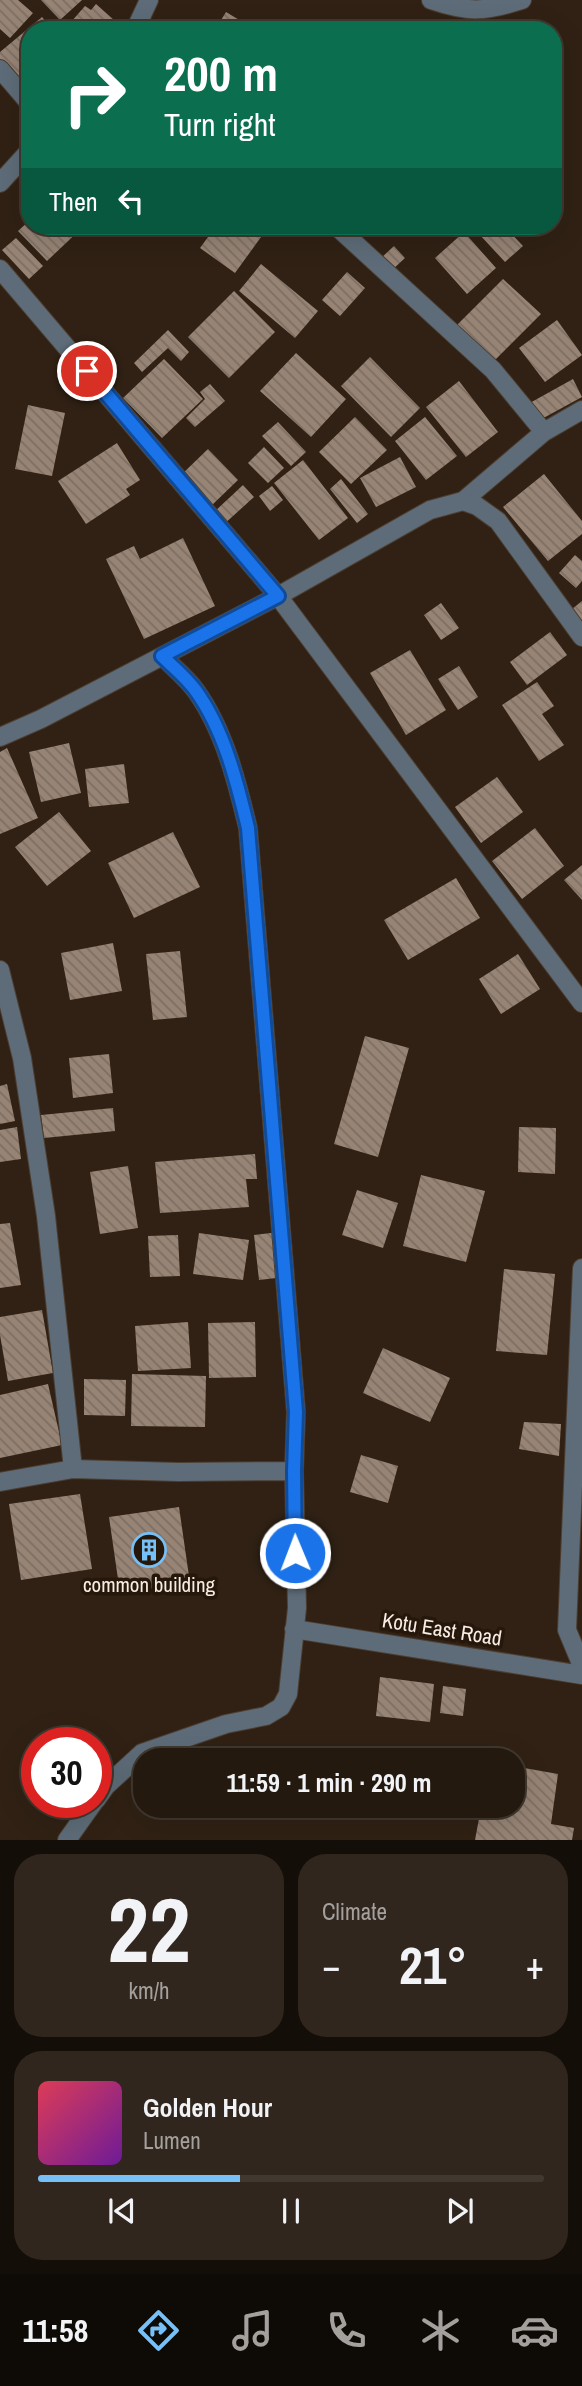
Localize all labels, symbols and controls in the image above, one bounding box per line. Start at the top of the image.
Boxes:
text: 200 m [164,40,278,106]
icon: right [49,49,140,140]
text: Turn right [164,103,276,146]
icon: left [112,182,150,220]
text: Then [49,184,98,219]
pin [57,341,117,401]
icon: arrive [68,352,106,390]
position arrow [258,1516,332,1590]
building icon: common building [130,1531,168,1569]
place label: common building [83,1570,215,1599]
street label: Kotu East Road [380,1605,504,1653]
speed limit sign: 30 [21,1727,112,1818]
text: 11:59 · 1 min · 290 m [226,1765,432,1800]
text: 22 [108,1868,191,1990]
text: Climate [322,1896,387,1927]
text: 21° [399,1930,467,2000]
text: − [322,1940,340,1991]
text: + [526,1940,544,1991]
text: km/h [129,1975,169,2006]
text: Golden Hour [143,2090,272,2125]
text: Lumen [143,2125,201,2156]
icon: previous [103,2192,141,2230]
icon: pause [272,2192,310,2230]
icon: next [441,2192,479,2230]
icon: directions [134,2306,183,2355]
icon: music [228,2306,277,2355]
icon: phone [322,2306,371,2355]
icon: climate [416,2306,465,2355]
icon: car [510,2306,559,2355]
text: 11:58 [23,2309,88,2352]

